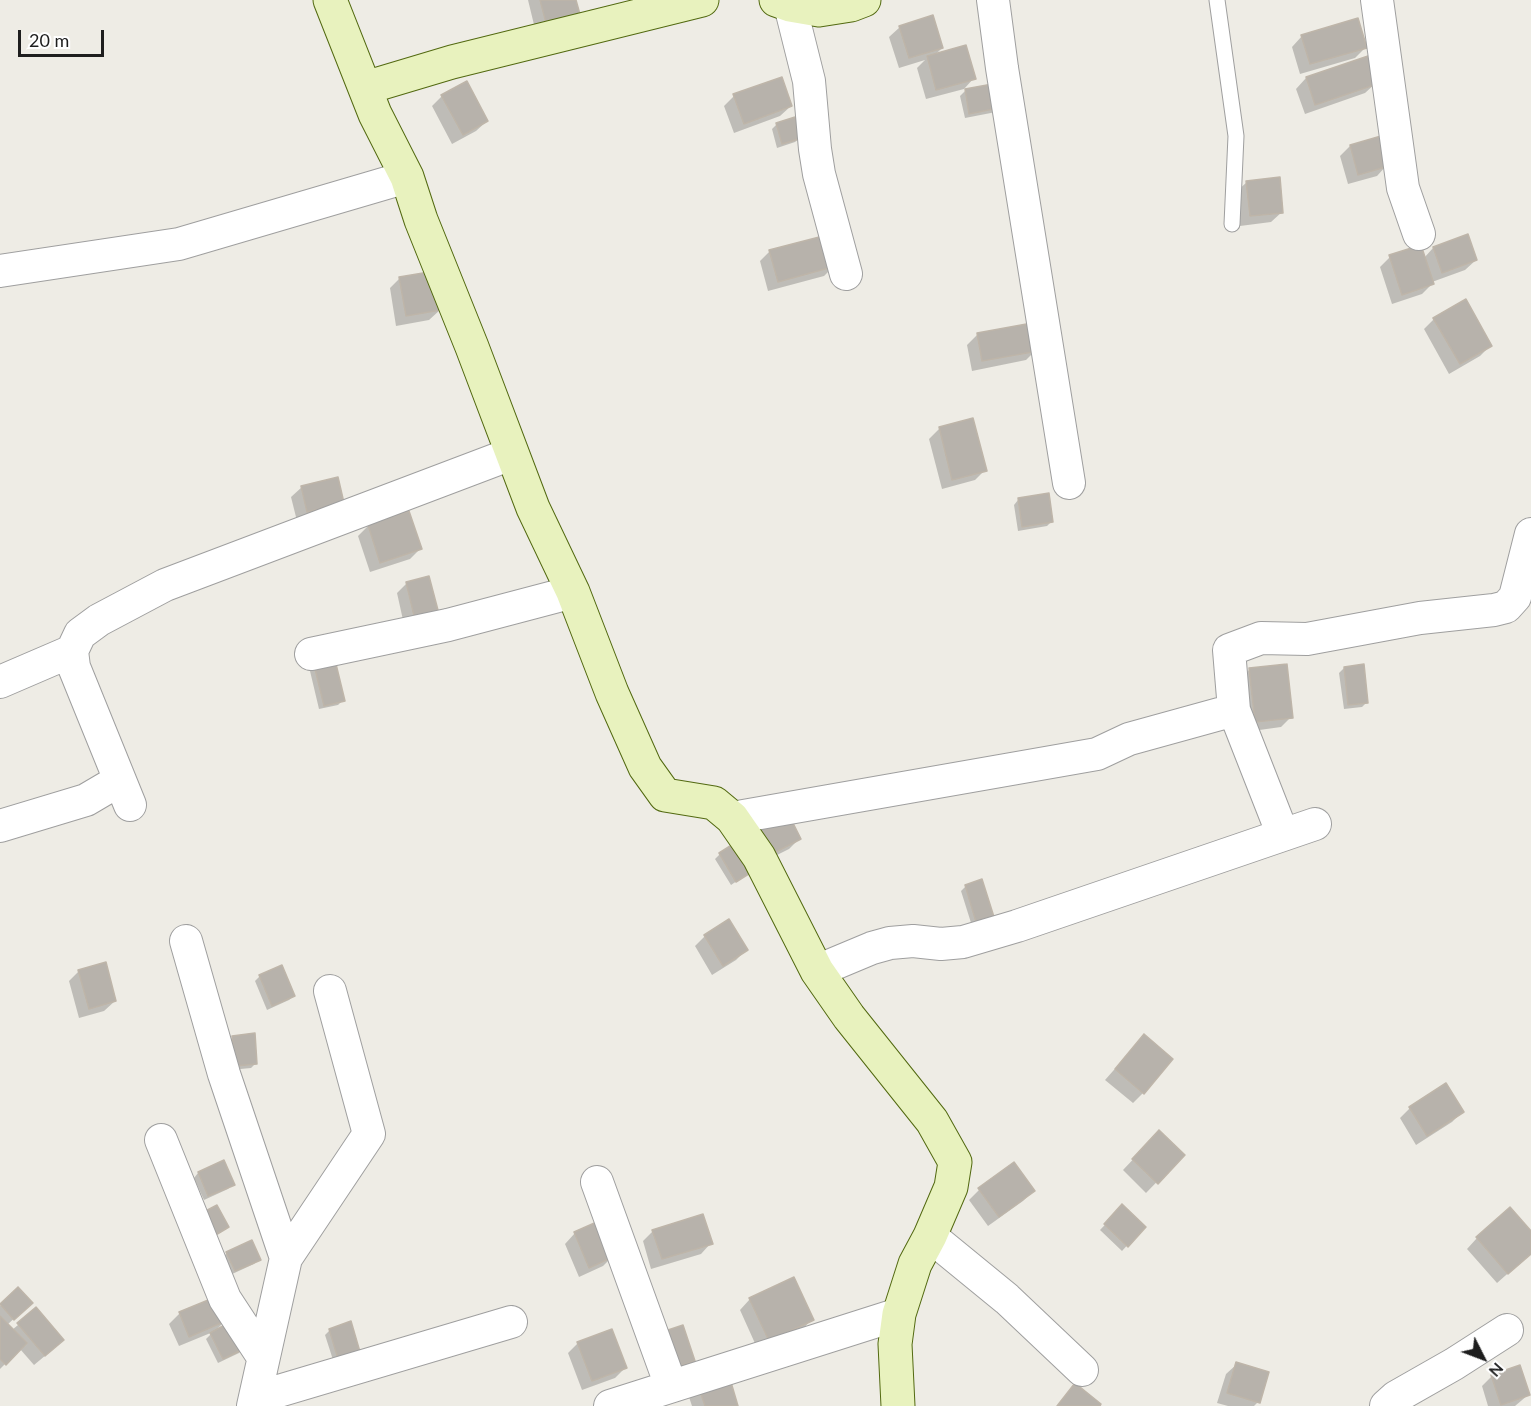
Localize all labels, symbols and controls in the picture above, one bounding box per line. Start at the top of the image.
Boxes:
scale bar [21,18,106,56]
text: 20 m [29,29,69,51]
north arrow [1453,1328,1513,1388]
text: N [1486,1359,1508,1381]

